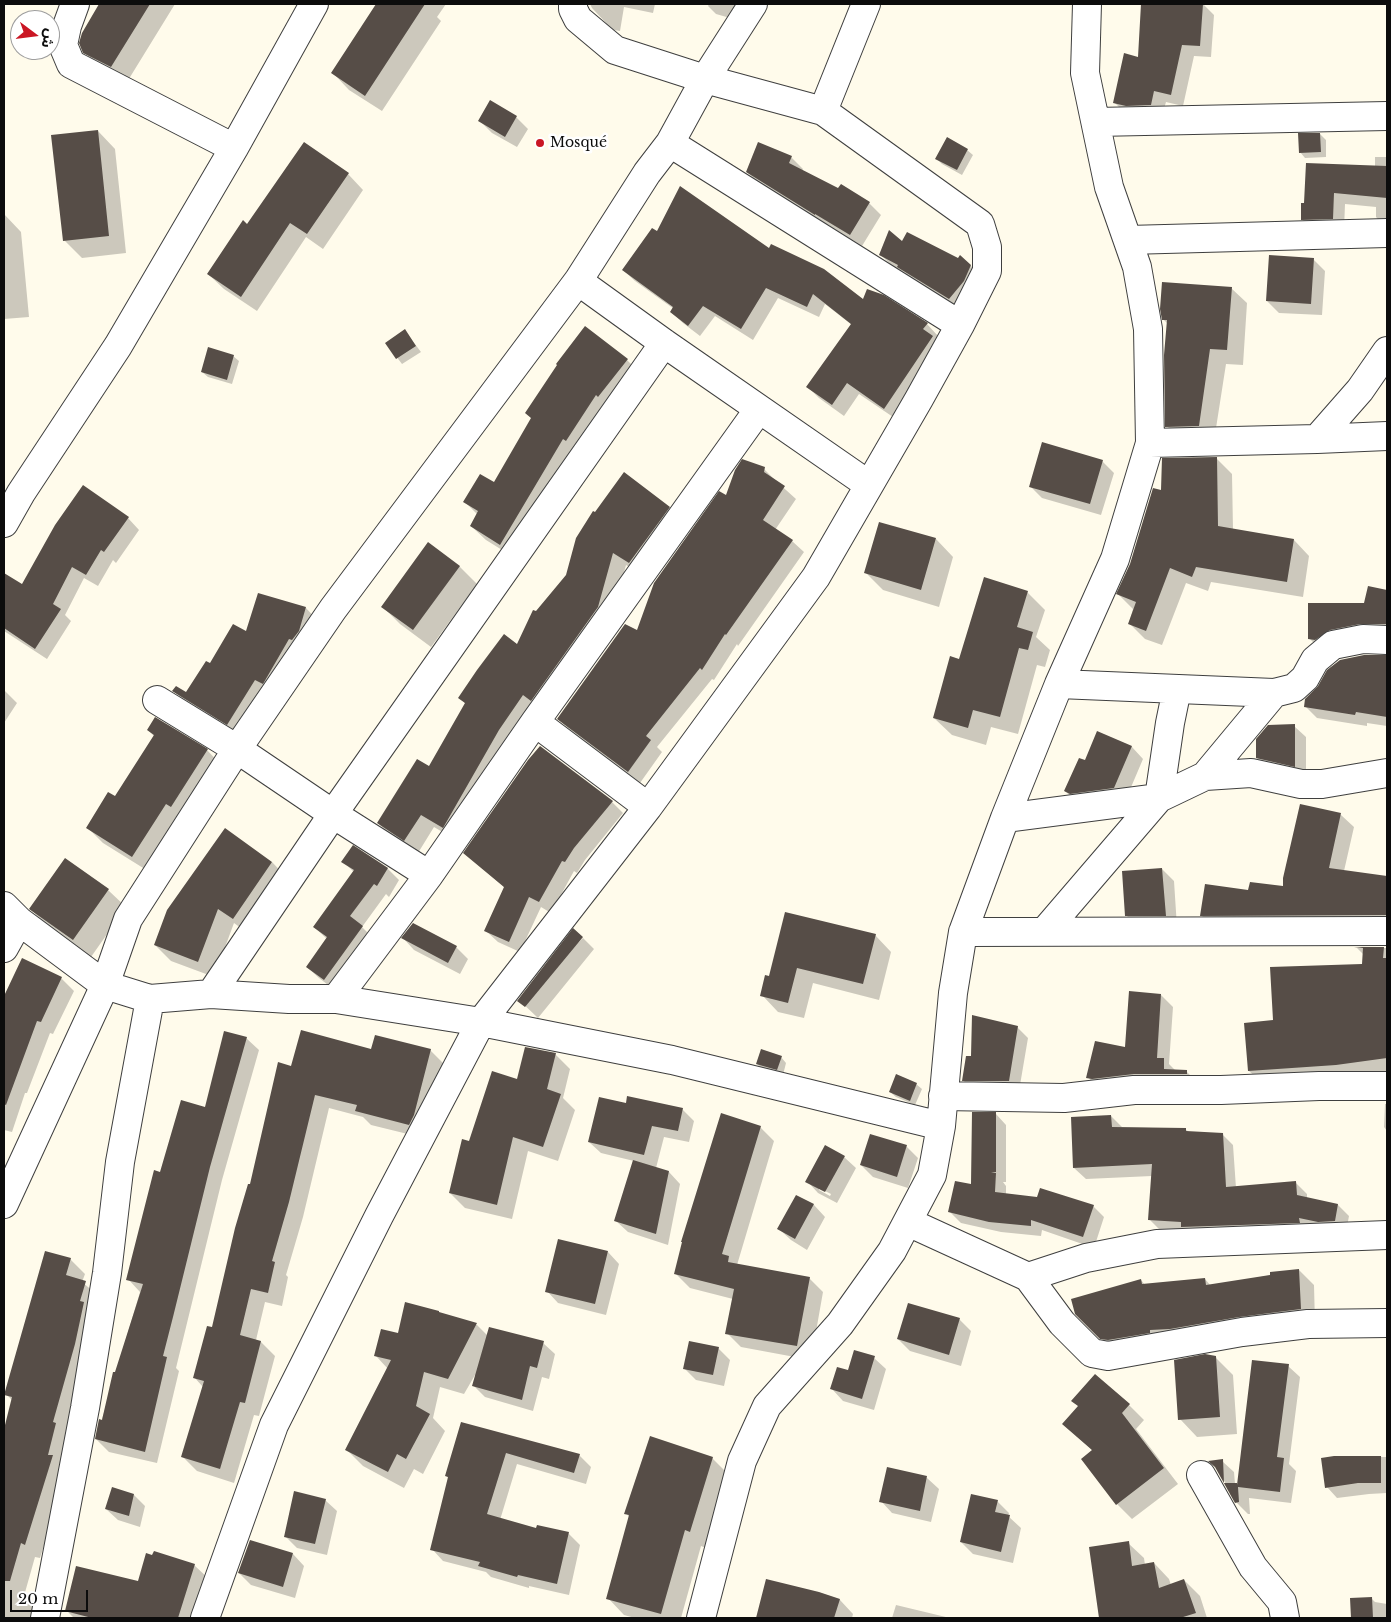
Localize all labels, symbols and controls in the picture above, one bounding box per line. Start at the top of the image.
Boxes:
north arrow [10,10,60,60]
text: ش [37,27,60,50]
place label: Mosqué [550,135,607,151]
marker: Mosqué [534,137,546,149]
scale bar [12,1580,90,1612]
text: 20 m [18,1589,58,1608]

